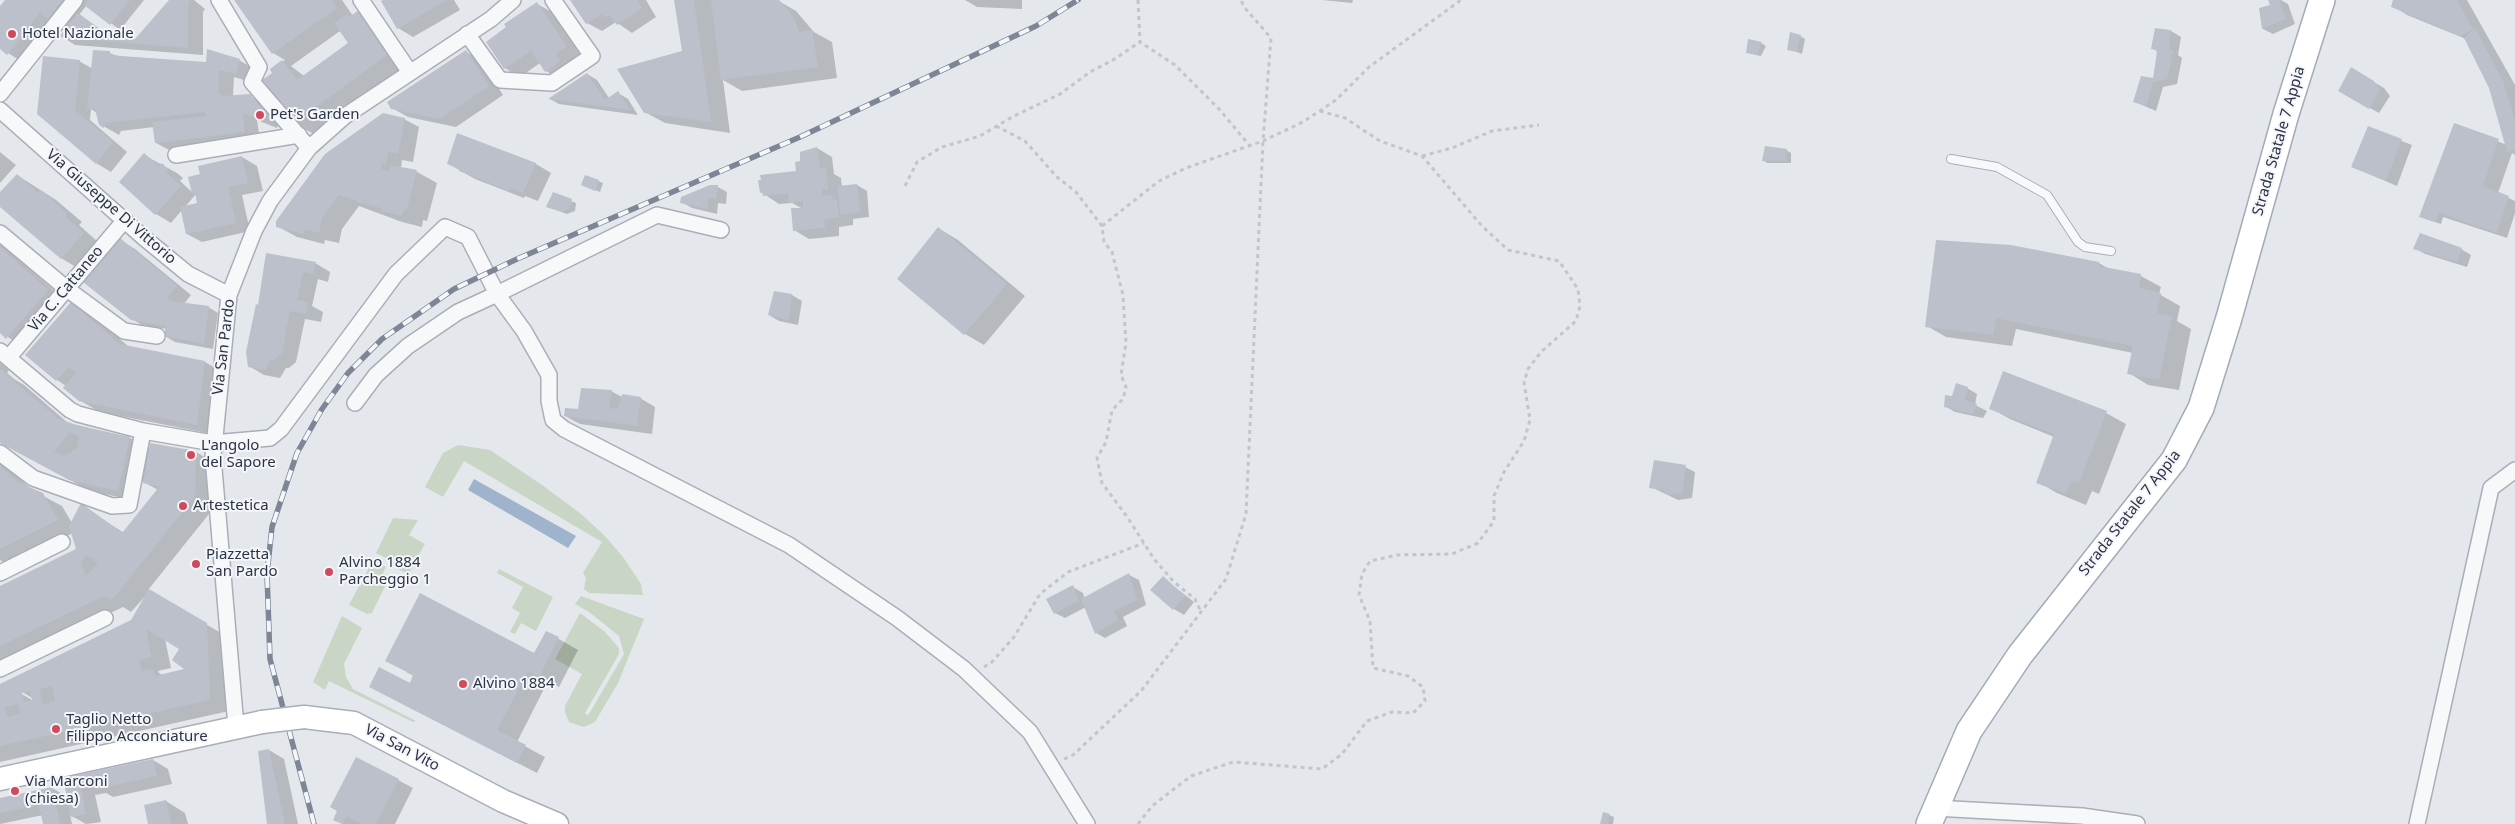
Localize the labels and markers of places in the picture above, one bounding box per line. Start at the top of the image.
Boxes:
place label: Hotel Nazionale [22,25,134,43]
marker: Hotel Nazionale [6,28,18,40]
place label: Pet's Garden [270,106,359,124]
marker: Pet's Garden [254,109,266,121]
place label: L'angolo del Sapore [201,437,276,472]
marker: L'angolo del Sapore [185,449,197,461]
place label: Artestetica [193,497,269,515]
marker: Artestetica [177,500,189,512]
place label: Piazzetta San Pardo [206,546,278,581]
place label: Alvino 1884 Parcheggio 1 [339,554,431,589]
marker: Piazzetta San Pardo [190,558,202,570]
marker: Alvino 1884 Parcheggio 1 [323,566,335,578]
place label: Alvino 1884 [473,675,555,693]
marker: Alvino 1884 [457,678,469,690]
place label: Taglio Netto Filippo Acconciature [66,711,208,746]
marker: Taglio Netto Filippo Acconciature [50,723,62,735]
place label: Via Marconi (chiesa) [25,773,108,808]
marker: Via Marconi (chiesa) [9,785,21,797]

